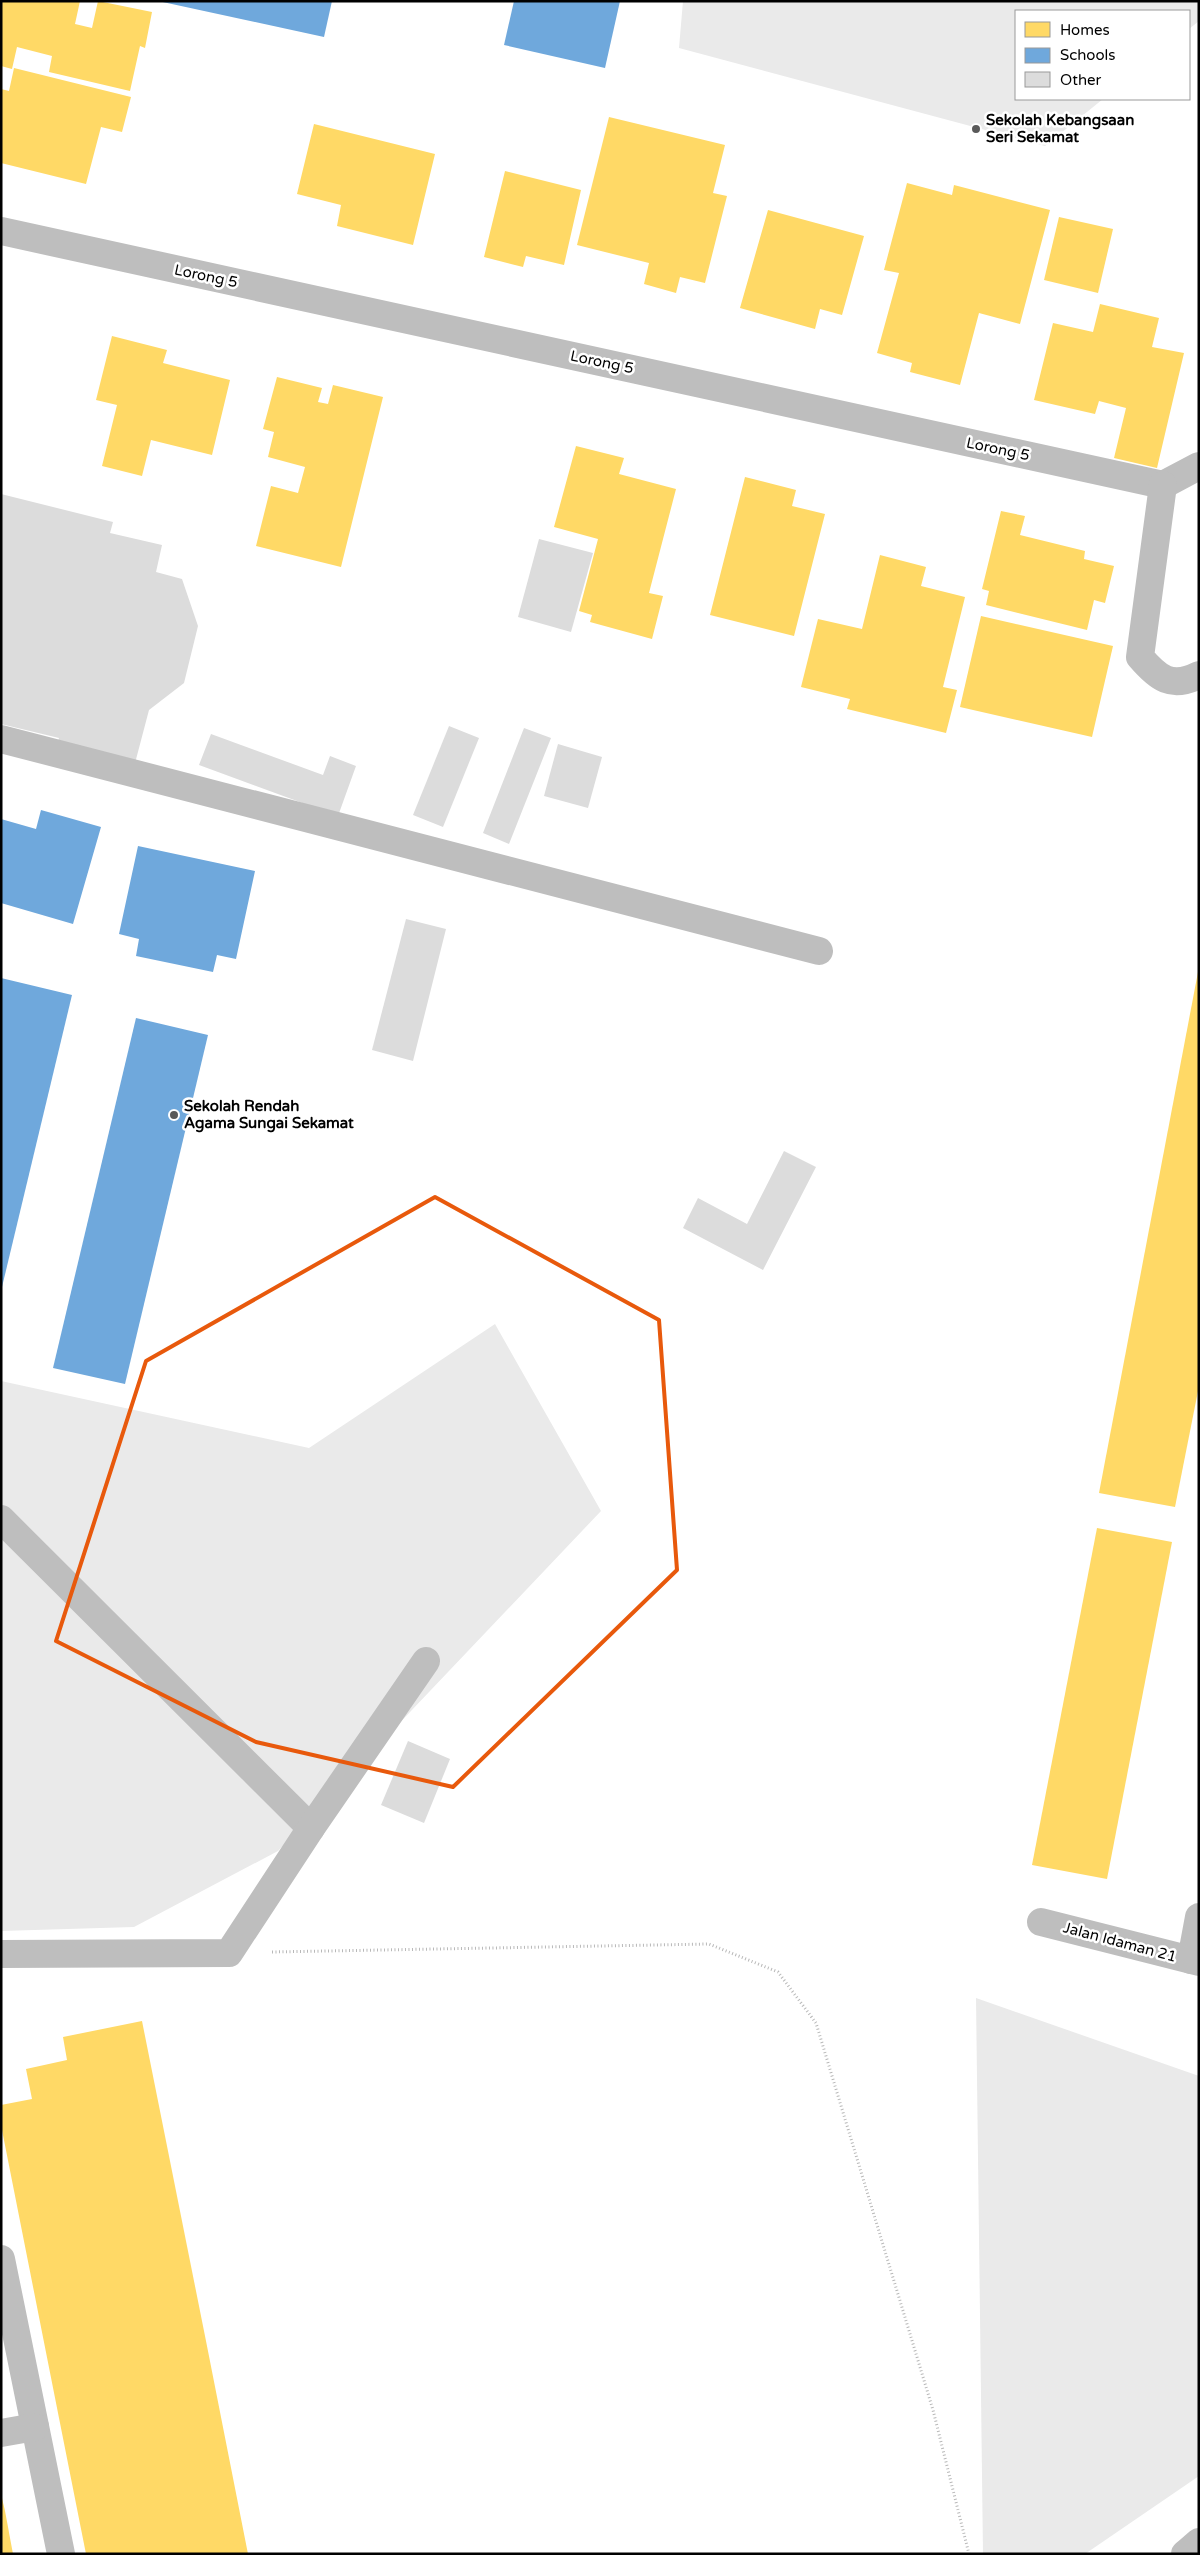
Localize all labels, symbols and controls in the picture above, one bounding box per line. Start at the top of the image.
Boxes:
legend [1015,10,1190,100]
text: Homes [1060,21,1110,39]
text: Schools [1060,46,1116,64]
text: Other [1060,71,1102,89]
place label: Sekolah Kebangsaan Seri Sekamat [986,111,1134,146]
marker: Sekolah Kebangsaan Seri Sekamat [970,123,982,135]
street label: Lorong 5 [173,261,239,291]
street label: Lorong 5 [569,347,635,377]
street label: Lorong 5 [965,434,1031,464]
place label: Sekolah Rendah Agama Sungai Sekamat [184,1097,354,1133]
marker: Sekolah Rendah Agama Sungai Sekamat [168,1109,180,1121]
street label: Jalan Idaman 21 [1061,1918,1179,1966]

